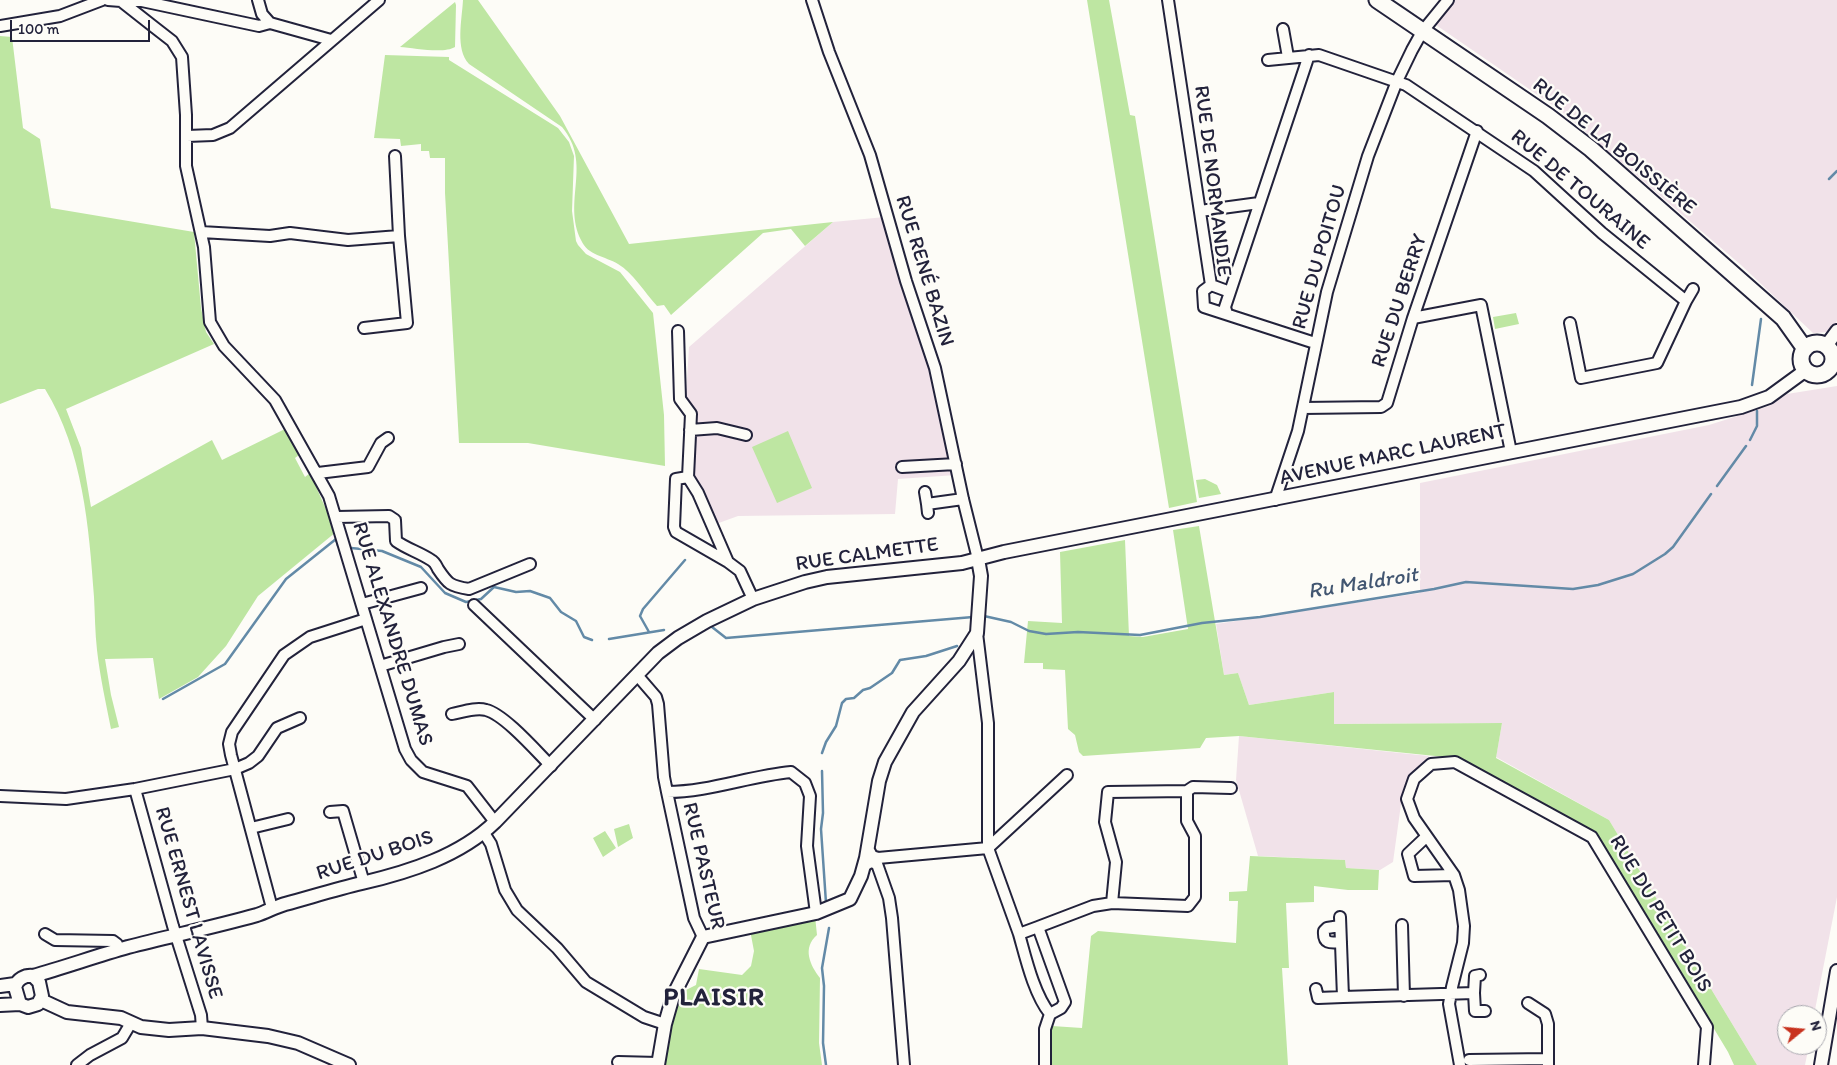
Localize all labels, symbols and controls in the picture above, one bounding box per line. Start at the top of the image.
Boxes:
scale bar [12,10,152,42]
text: 100 m [18,20,59,38]
street label: RUE DE LA BOISSIÈRE [1527,73,1701,221]
street label: RUE DE NORMANDIE [1188,84,1236,278]
street label: RUE DE TOURAINE [1505,124,1655,256]
street label: RUE DU POITOU [1287,182,1353,332]
street label: RUE RENÉ BAZIN [889,193,959,349]
street label: RUE DU BERRY [1367,231,1433,371]
street label: AVENUE MARC LAURENT [1277,419,1509,491]
street label: RUE ALEXANDRE DUMAS [346,519,438,749]
street label: RUE CALMETTE [794,533,940,577]
water label: Ru Maldroit [1306,562,1420,606]
street label: RUE PASTEUR [676,800,730,932]
street label: RUE ERNEST LAVISSE [149,804,227,1002]
street label: RUE DU BOIS [313,825,437,887]
street label: RUE DU PETIT BOIS [1603,831,1717,997]
district label: PLAISIR [664,982,764,1014]
north arrow [1777,1005,1827,1055]
text: N [1806,1019,1825,1033]

